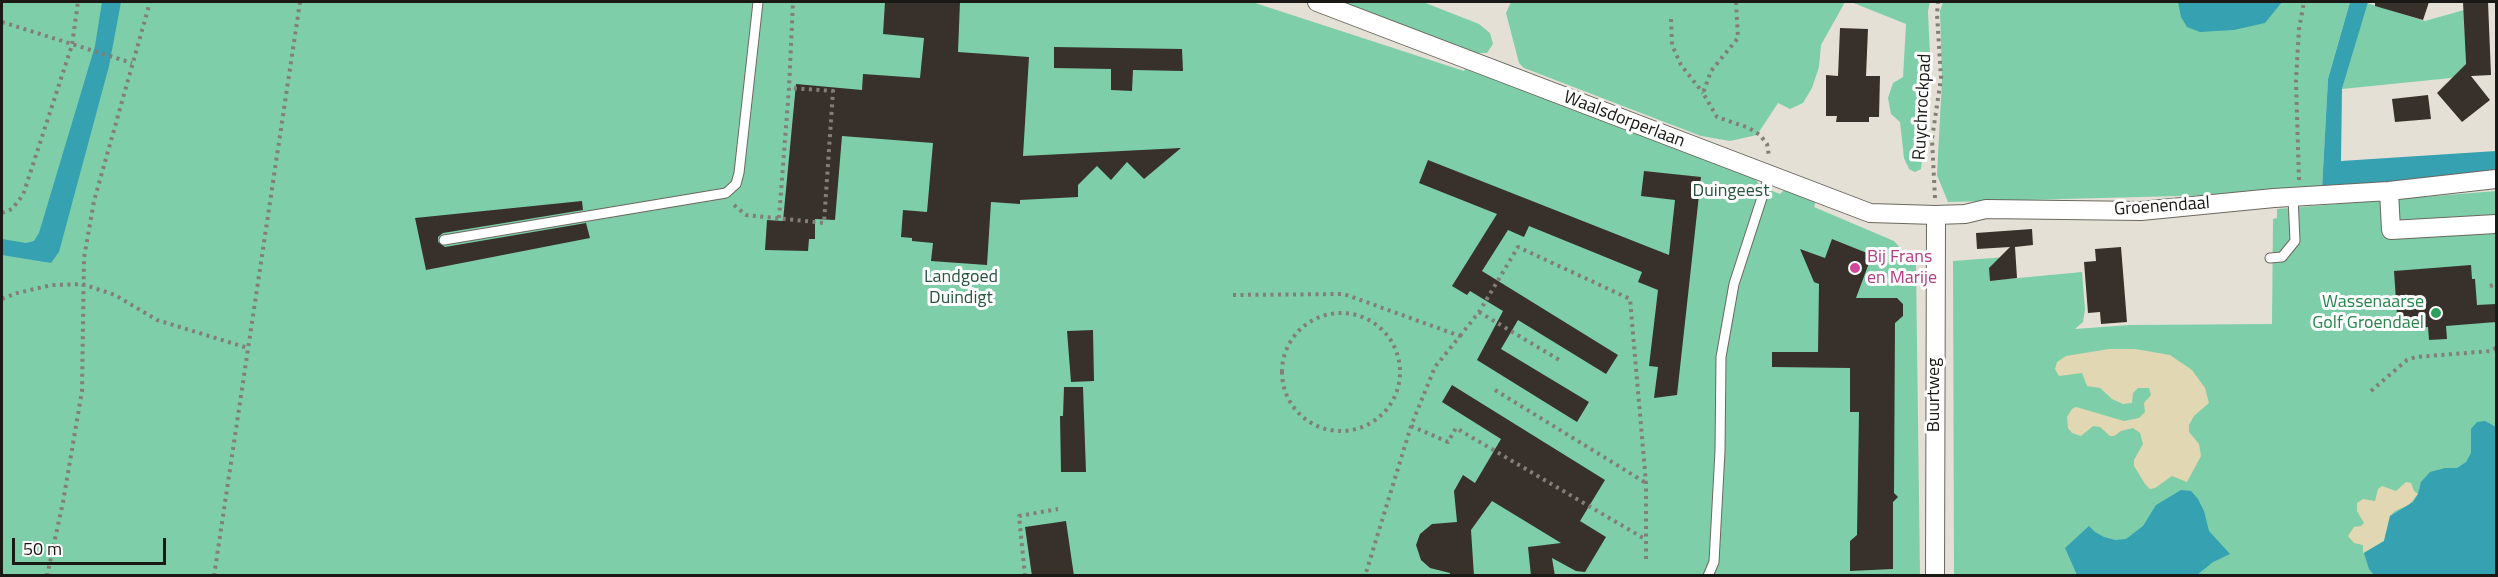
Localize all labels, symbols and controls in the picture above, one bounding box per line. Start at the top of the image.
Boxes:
street label: Ruychrockpad [1909,53,1937,161]
street label: Waalsdorperlaan [1560,87,1688,153]
park label: Duingeest [1693,181,1769,203]
street label: Groenendaal [2113,193,2211,221]
place label: Bij Frans en Marije [1867,247,1937,290]
marker: Bij Frans en Marije [1848,261,1862,275]
park label: Landgoed Duindigt [924,267,998,310]
place label: Wassenaarse Golf Groendael [2312,292,2424,334]
marker: Wassenaarse Golf Groendael [2429,306,2443,320]
street label: Buurtweg [1924,358,1946,432]
scale bar [15,526,170,564]
text: 50 m [23,535,62,562]

